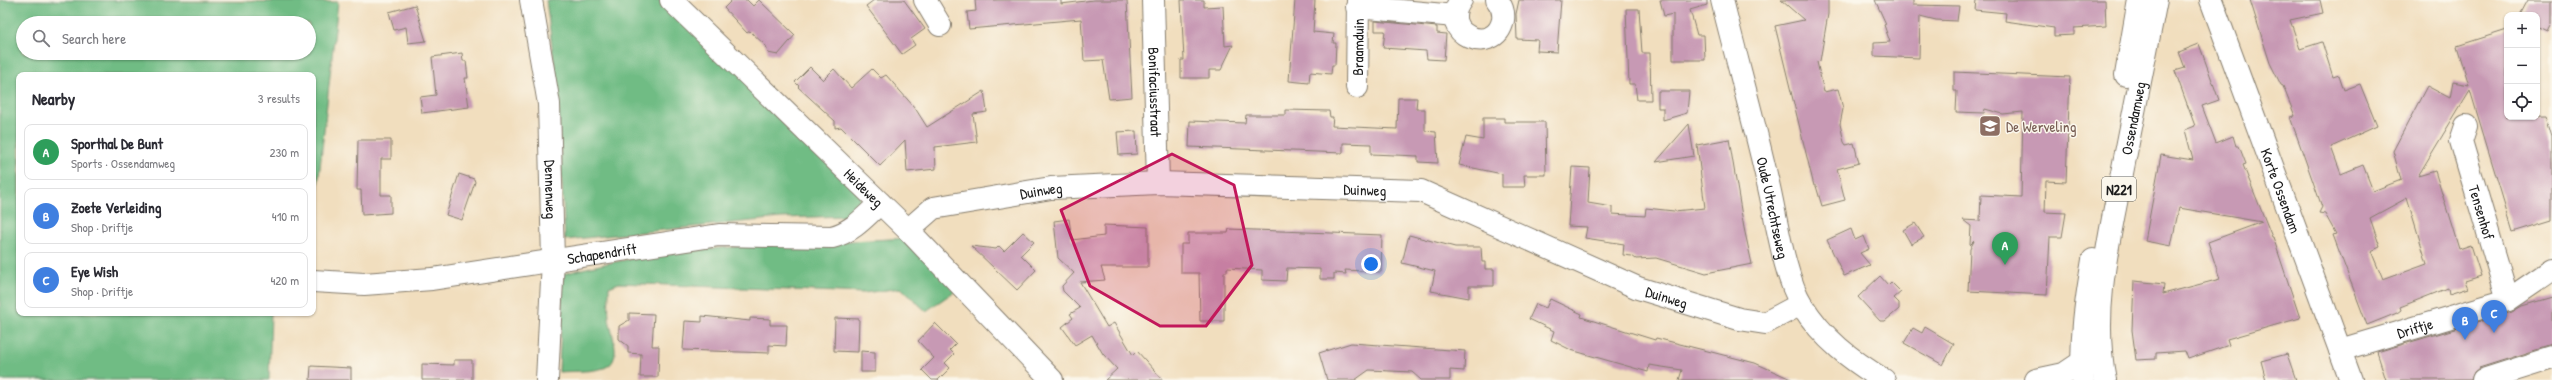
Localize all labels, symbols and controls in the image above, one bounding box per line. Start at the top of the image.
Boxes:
map controls [2504,12,2540,120]
button: + [2504,12,2540,48]
search box [16,16,316,60]
street label: Braamduin [1347,18,1368,76]
icon: search [30,27,52,49]
text: Search here [62,28,126,49]
street label: Bonifaciusstraat [1144,47,1167,138]
button: − [2504,48,2540,84]
street label: Ossendamweg [2115,79,2150,157]
button: locate [2504,84,2540,120]
text: Nearby [32,87,75,110]
text: 3 results [258,89,300,107]
school or university icon: De Werveling [1977,113,2003,139]
place label: De Werveling [2006,116,2077,137]
text: Sporthal De Bunt [71,133,163,154]
text: A [43,143,49,161]
text: 230 m [269,143,299,161]
street label: Korte Ossendam [2256,145,2306,236]
text: Sports · Ossendamweg [71,154,175,172]
street label: Oude Utrechtseweg [1752,155,1795,261]
street label: Dennenweg [540,160,562,220]
street label: Heideweg [840,163,889,212]
street label: Duinweg [1018,177,1063,204]
road number: N221 [2102,177,2136,201]
street label: Duinweg [1343,178,1387,200]
street label: Tensenhof [2464,182,2500,243]
text: Zoete Verleiding [71,197,161,218]
text: B [43,207,49,225]
text: 410 m [272,207,299,225]
text: Shop · Driftje [71,218,133,236]
pin: A [1992,232,2018,265]
street label: Schapendrift [566,237,639,269]
your location [1361,254,1381,274]
text: Eye Wish [71,261,118,282]
text: C [42,271,50,289]
text: 420 m [270,271,299,289]
street label: Duinweg [1643,280,1691,313]
text: Shop · Driftje [71,282,133,300]
pin: C [2481,300,2507,333]
pin: B [2452,307,2478,340]
street label: Driftje [2394,312,2435,343]

